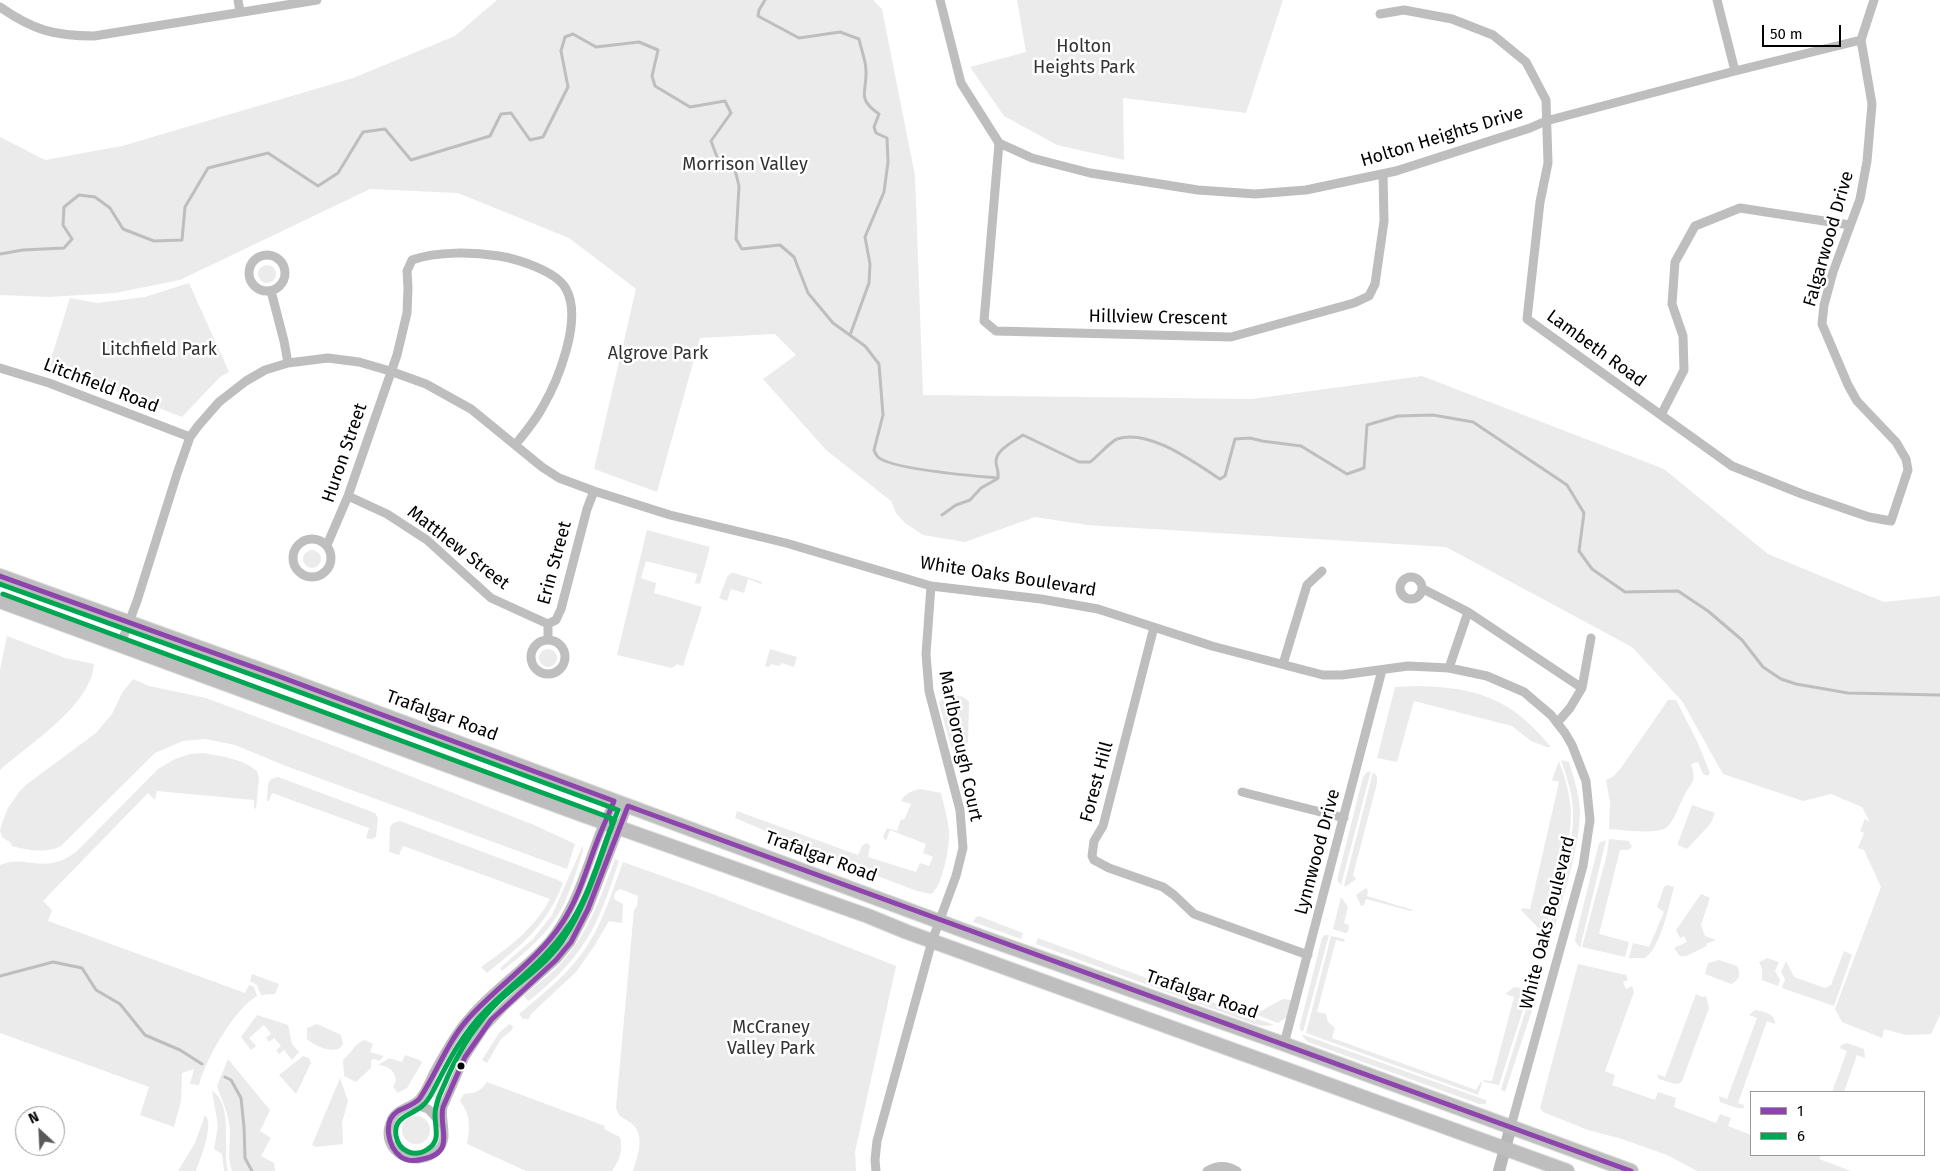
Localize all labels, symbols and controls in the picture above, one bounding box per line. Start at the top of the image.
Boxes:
scale bar [1765,15,1844,47]
text: 50 m [1770,25,1803,43]
park label: Holton Heights Park [1033,36,1135,78]
street label: Holton Heights Drive [1358,102,1526,172]
park label: Morrison Valley [682,154,808,176]
street label: Falgarwood Drive [1799,169,1859,309]
street label: Hillview Crescent [1089,306,1227,330]
street label: Lambeth Road [1542,306,1650,392]
park label: Litchfield Park [101,339,217,361]
park label: Algrove Park [608,343,708,365]
street label: Litchfield Road [40,354,162,418]
street label: Huron Street [318,400,372,506]
street label: Matthew Street [403,501,513,595]
street label: Erin Street [533,519,577,607]
street label: White Oaks Boulevard [918,552,1098,602]
street label: Marlborough Court [933,669,987,823]
street label: Trafalgar Road [383,686,501,746]
street label: Forest Hill [1076,739,1118,825]
street label: Lynnwood Drive [1291,787,1345,917]
street label: Trafalgar Road [762,827,880,887]
street label: White Oaks Boulevard [1516,834,1580,1012]
street label: Trafalgar Road [1143,966,1261,1024]
park label: McCraney Valley Park [727,1017,815,1060]
unlabelled marker [456,1061,466,1071]
legend [1750,1091,1925,1156]
text: 1 [1797,1102,1804,1120]
north arrow [15,1106,65,1156]
text: N [26,1108,42,1128]
text: 6 [1797,1127,1805,1145]

